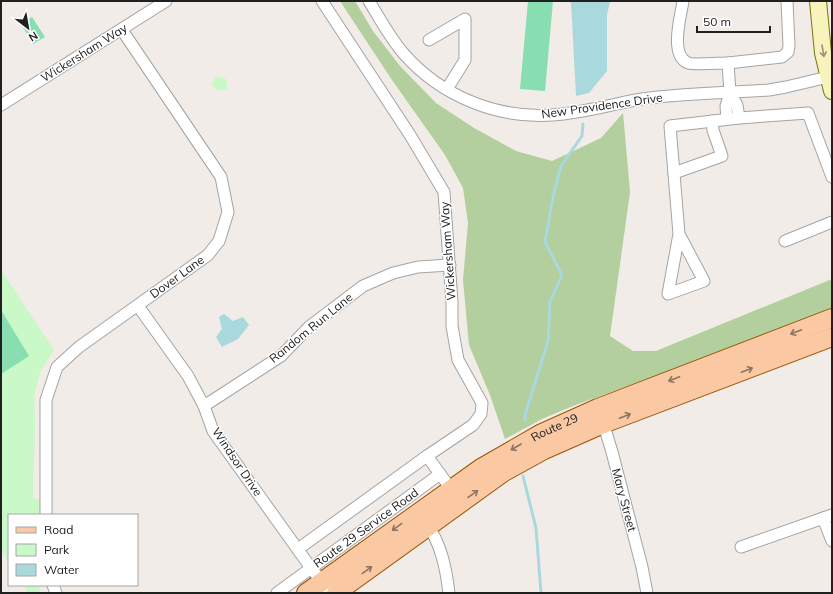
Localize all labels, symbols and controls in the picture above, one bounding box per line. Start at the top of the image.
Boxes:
north arrow [8,8,48,48]
scale bar [697,8,770,34]
text: 50 m [703,14,731,29]
street label: Wickersham Way [38,20,130,85]
text: N [26,28,40,45]
one-way arrow [819,44,827,57]
street label: New Providence Drive [540,90,663,121]
street label: Wickersham Way [437,201,458,301]
street label: Dover Lane [147,252,207,301]
street label: Random Run Lane [266,289,355,366]
one-way arrow [790,329,802,337]
one-way arrow [740,365,752,373]
one-way arrow [669,375,681,383]
street label: Route 29 [528,410,580,445]
one-way arrow [619,411,631,419]
street label: Windsor Drive [209,424,266,499]
one-way arrow [510,443,522,451]
street label: Mary Street [609,467,640,533]
street label: Route 29 Service Road [310,484,421,571]
one-way arrow [467,490,478,498]
legend [8,514,138,586]
text: Road [44,522,73,537]
one-way arrow [392,523,403,532]
text: Park [44,542,70,557]
text: Water [44,562,80,577]
one-way arrow [361,566,372,574]

